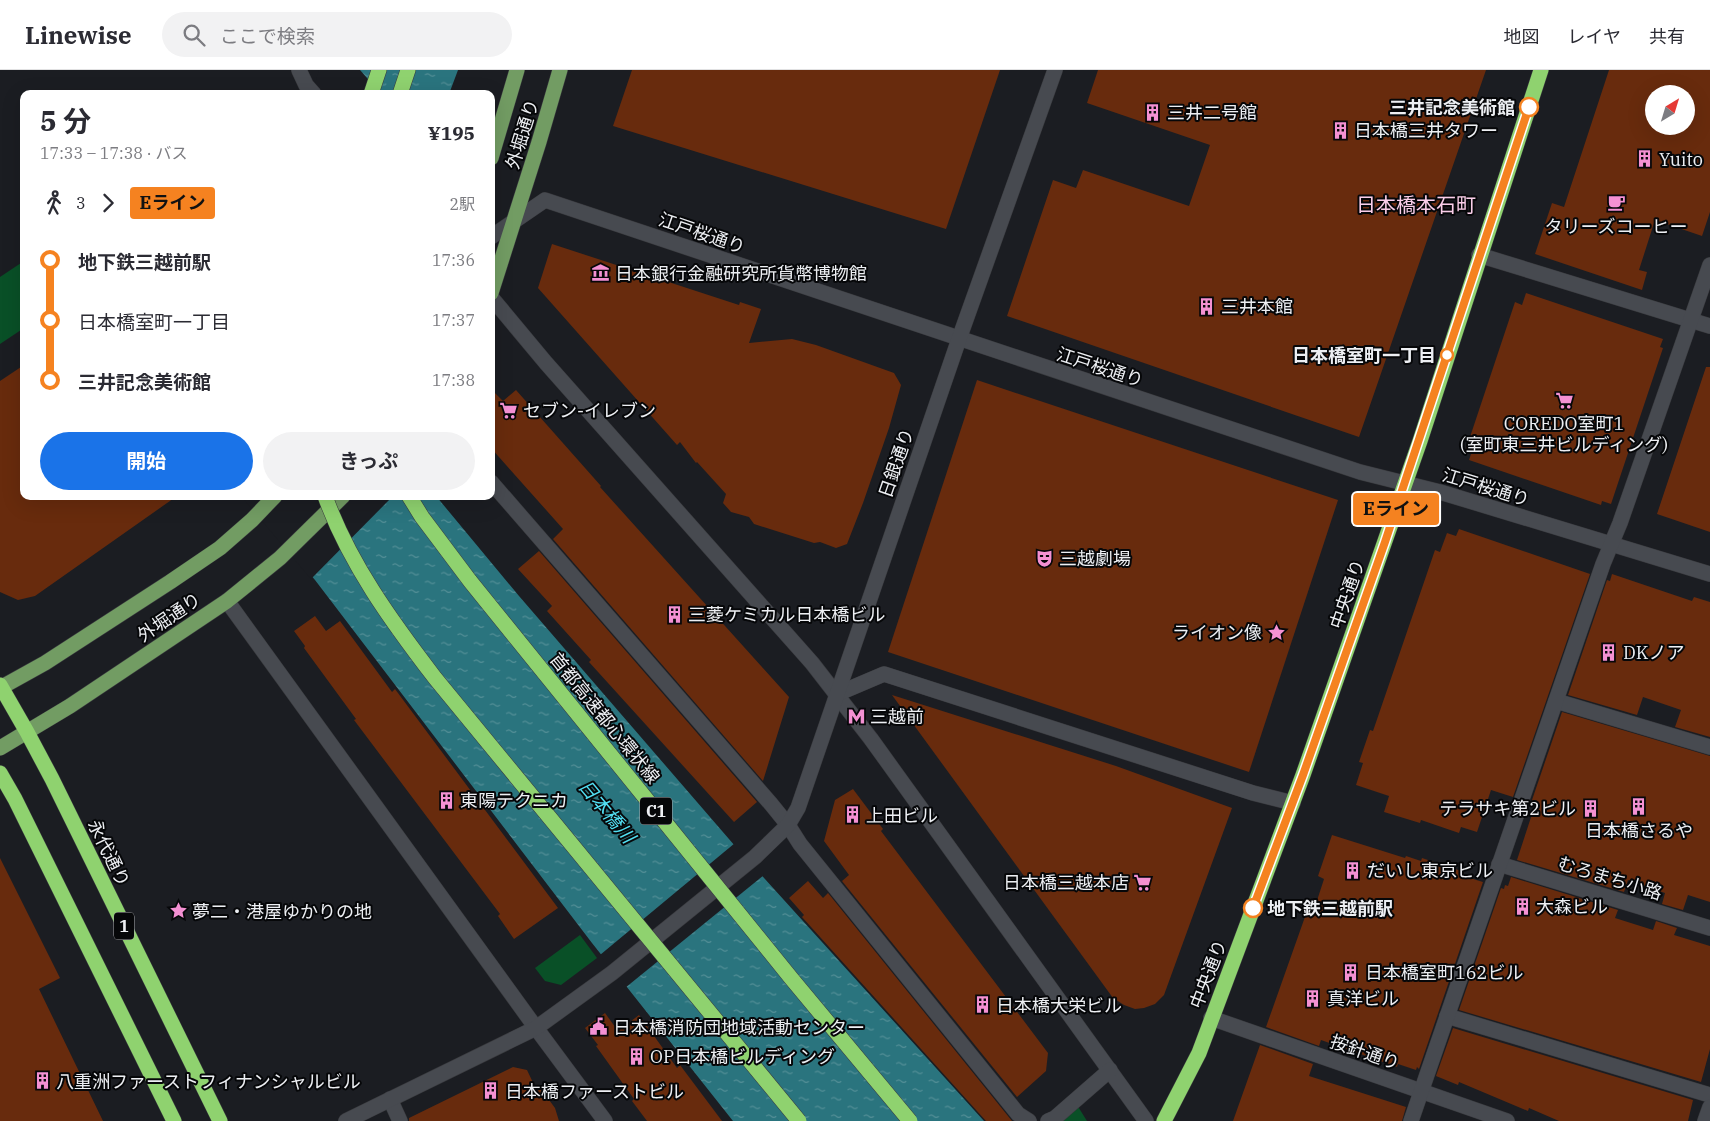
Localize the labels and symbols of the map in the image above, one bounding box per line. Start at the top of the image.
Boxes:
north arrow [1645,85,1695,135]
street label: 外堀通り [500,96,544,172]
place label: 三井記念美術館 [1389,96,1515,119]
marker: 三井記念美術館 [1519,97,1539,117]
place label: 三井二号館 [1167,101,1257,124]
building icon: 三井二号館 [1143,102,1163,122]
place label: 日本橋三井タワー [1354,119,1498,142]
building icon: 日本橋三井タワー [1330,120,1350,140]
place label: Yuito [1659,148,1703,171]
building icon: Yuito [1635,149,1655,169]
district label: 日本橋本石町 [1356,191,1476,218]
cafe icon: タリーズコーヒー [1606,193,1626,213]
street label: 江戸桜通り [656,207,748,259]
place label: タリーズコーヒー [1544,215,1688,238]
place label: 日本銀行金融研究所貨幣博物館 [615,262,867,285]
museum icon: 日本銀行金融研究所貨幣博物館 [591,263,611,283]
place label: 三井本館 [1221,295,1293,318]
building icon: 三井本館 [1197,296,1217,316]
street label: 江戸桜通り [1054,342,1146,392]
place label: 日本橋室町一丁目 [1292,344,1436,367]
marker: 日本橋室町一丁目 [1440,348,1454,362]
supermarket icon: COREDO室町1 (室町東三井ビルディング) [1554,390,1574,410]
place label: セブン-イレブン [523,399,656,422]
supermarket icon: セブン-イレブン [499,400,519,420]
place label: COREDO室町1 (室町東三井ビルディング) [1460,412,1668,456]
street label: 日銀通り [873,425,919,501]
street label: 江戸桜通り [1440,463,1532,511]
line badge: Eライン [1361,493,1431,525]
place label: 三越劇場 [1059,547,1131,570]
theatre icon: 三越劇場 [1035,548,1055,568]
street label: 中央通り [1324,556,1370,632]
street label: 外堀通り [133,587,205,647]
place label: 三菱ケミカル日本橋ビル [688,603,885,626]
building icon: 三菱ケミカル日本橋ビル [664,604,684,624]
place label: ライオン像 [1172,621,1262,644]
place icon: ライオン像 [1266,622,1286,642]
place label: DKノア [1623,641,1684,664]
building icon: DKノア [1599,642,1619,662]
street label: 首都高速都心環状線 [545,648,665,788]
place label: 三越前 [870,705,924,728]
metro station icon: 三越前 [846,706,866,726]
water label: 日本橋川 [573,774,642,849]
place label: 東陽テクニカ [460,789,568,812]
building icon: 東陽テクニカ [436,790,456,810]
place label: テラサキ第2ビル [1439,797,1576,820]
building icon: 日本橋さるや [1629,797,1649,817]
road number: C1 [640,798,672,824]
building icon: テラサキ第2ビル [1580,798,1600,818]
place label: 上田ビル [866,804,938,827]
building icon: 上田ビル [842,805,862,825]
street label: 永代通り [83,816,135,890]
place label: 日本橋さるや [1585,819,1693,842]
street label: むろまち小路 [1555,851,1665,905]
place label: だいし東京ビル [1367,859,1493,882]
building icon: だいし東京ビル [1343,860,1363,880]
place label: 日本橋三越本店 [1003,871,1129,894]
supermarket icon: 日本橋三越本店 [1133,872,1153,892]
place label: 大森ビル [1536,895,1608,918]
building icon: 大森ビル [1512,896,1532,916]
place label: 地下鉄三越前駅 [1267,897,1393,920]
marker: 地下鉄三越前駅 [1243,898,1263,918]
place label: 夢二・港屋ゆかりの地 [192,900,372,923]
place icon: 夢二・港屋ゆかりの地 [168,901,188,921]
road number: 1 [114,912,134,939]
street label: 中央通り [1184,936,1232,1012]
place label: 日本橋室町162ビル [1365,961,1523,984]
building icon: 日本橋室町162ビル [1341,962,1361,982]
place label: 真洋ビル [1327,987,1399,1010]
building icon: 真洋ビル [1303,988,1323,1008]
place label: 日本橋大栄ビル [996,994,1122,1017]
building icon: 日本橋大栄ビル [972,995,992,1015]
place label: 日本橋消防団地域活動センター [613,1016,865,1039]
public building icon: 日本橋消防団地域活動センター [589,1017,609,1037]
street label: 按針通り [1327,1029,1403,1075]
place label: OP日本橋ビルディング [650,1045,835,1068]
building icon: OP日本橋ビルディング [626,1046,646,1066]
place label: 八重洲ファーストフィナンシャルビル [56,1070,361,1093]
building icon: 八重洲ファーストフィナンシャルビル [32,1071,52,1091]
place label: 日本橋ファーストビル [505,1080,684,1103]
building icon: 日本橋ファーストビル [481,1081,501,1101]

